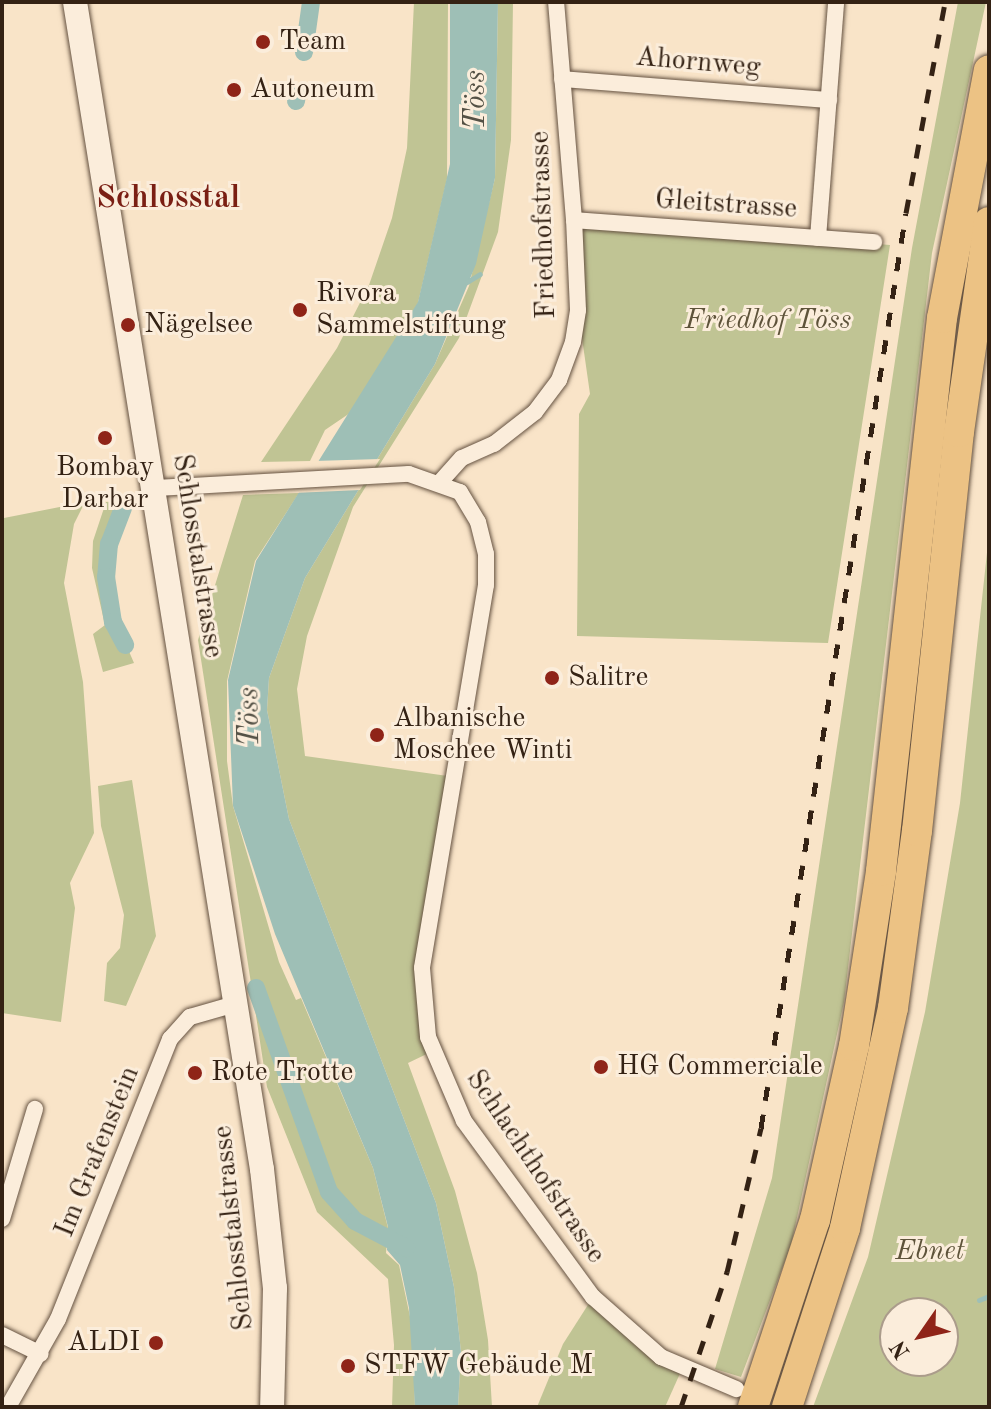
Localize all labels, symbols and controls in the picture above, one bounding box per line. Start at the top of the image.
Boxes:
place label: Team [279,25,346,59]
marker: Team [254,33,272,51]
street label: Ahornweg [634,41,762,85]
water label: Töss [458,70,494,130]
place label: Autoneum [250,73,375,107]
marker: Autoneum [225,81,243,99]
street label: Friedhofstrasse [524,130,564,320]
district label: Schlosstal [96,180,240,218]
street label: Gleitstrasse [654,183,798,227]
place label: Rivora Sammelstiftung [316,277,506,343]
marker: Rivora Sammelstiftung [291,301,309,319]
park label: Friedhof Töss [685,304,851,338]
place label: Nägelsee [144,308,253,342]
marker: Nägelsee [119,316,137,334]
marker: Bombay Darbar [96,429,114,447]
place label: Bombay Darbar [56,451,154,517]
street label: Schlosstalstrasse [164,452,230,660]
place label: Salitre [568,661,648,695]
marker: Salitre [543,669,561,687]
water label: Töss [231,687,269,747]
place label: Albanische Moschee Winti [393,702,572,768]
marker: Albanische Moschee Winti [368,726,386,744]
place label: HG Commerciale [617,1050,823,1084]
place label: Rote Trotte [211,1056,353,1090]
marker: HG Commerciale [592,1058,610,1076]
street label: Im Grafenstein [48,1062,148,1242]
marker: Rote Trotte [186,1064,204,1082]
street label: Schlachthofstrasse [458,1064,612,1270]
street label: Schlosstalstrasse [207,1124,261,1332]
park label: Ebnet [895,1235,965,1269]
north arrow [879,1297,959,1377]
place label: ALDI [67,1326,140,1360]
marker: ALDI [147,1334,165,1352]
text: N [887,1336,915,1362]
place label: STFW Gebäude M [364,1349,593,1383]
marker: STFW Gebäude M [339,1357,357,1375]

